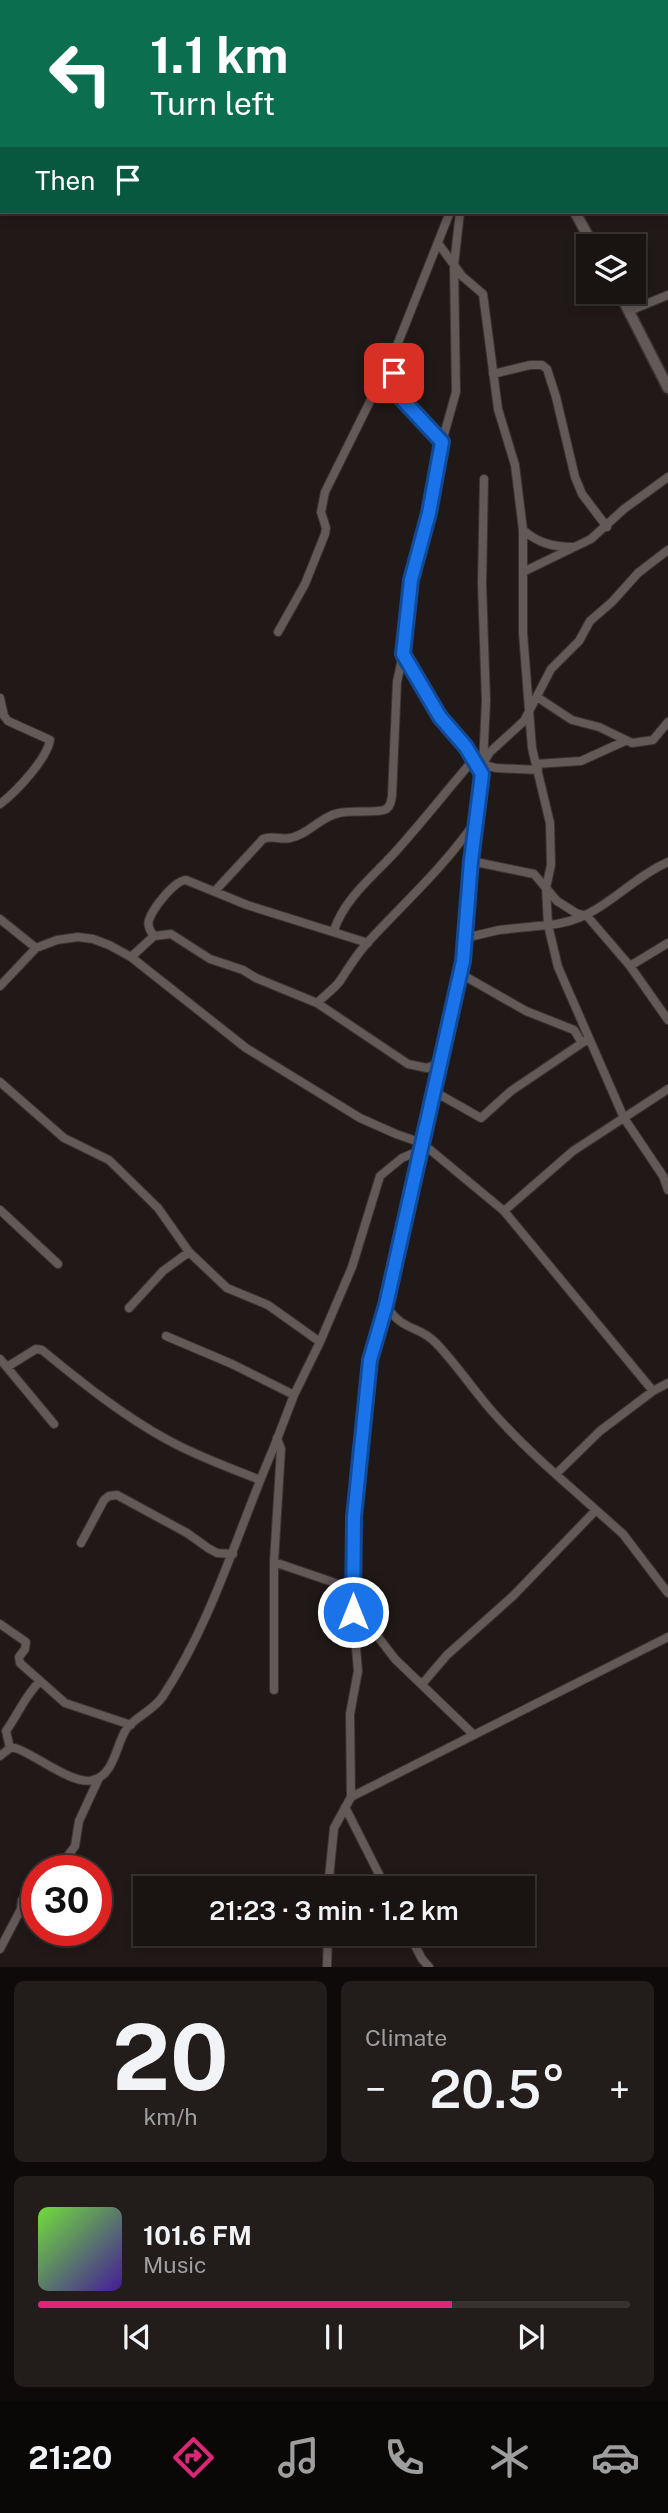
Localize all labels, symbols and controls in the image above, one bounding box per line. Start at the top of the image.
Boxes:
text: 1.1 km [150,26,288,84]
icon: left [35,28,126,119]
text: Turn left [150,85,275,122]
icon: arrive [109,161,147,199]
text: Then [35,165,95,196]
map controls [576,234,646,304]
button: layers [576,234,646,304]
pin [364,343,424,403]
icon: arrive [375,354,413,392]
position arrow [316,1575,390,1649]
speed limit sign: 30 [21,1855,112,1946]
text: 21:23 · 3 min · 1.2 km [209,1895,459,1926]
text: 20 [112,2004,229,2110]
text: Climate [365,2024,447,2051]
text: 20.5° [429,2059,566,2120]
text: − [365,2067,386,2112]
text: + [609,2067,630,2112]
text: km/h [143,2103,198,2130]
text: 101.6 FM [143,2220,252,2251]
text: Music [143,2251,207,2278]
icon: previous [118,2318,156,2356]
icon: pause [315,2318,353,2356]
icon: next [512,2318,550,2356]
icon: directions [169,2433,218,2482]
icon: music [274,2433,323,2482]
icon: phone [380,2433,429,2482]
icon: climate [485,2433,534,2482]
icon: car [591,2433,640,2482]
text: 21:20 [28,2439,112,2476]

